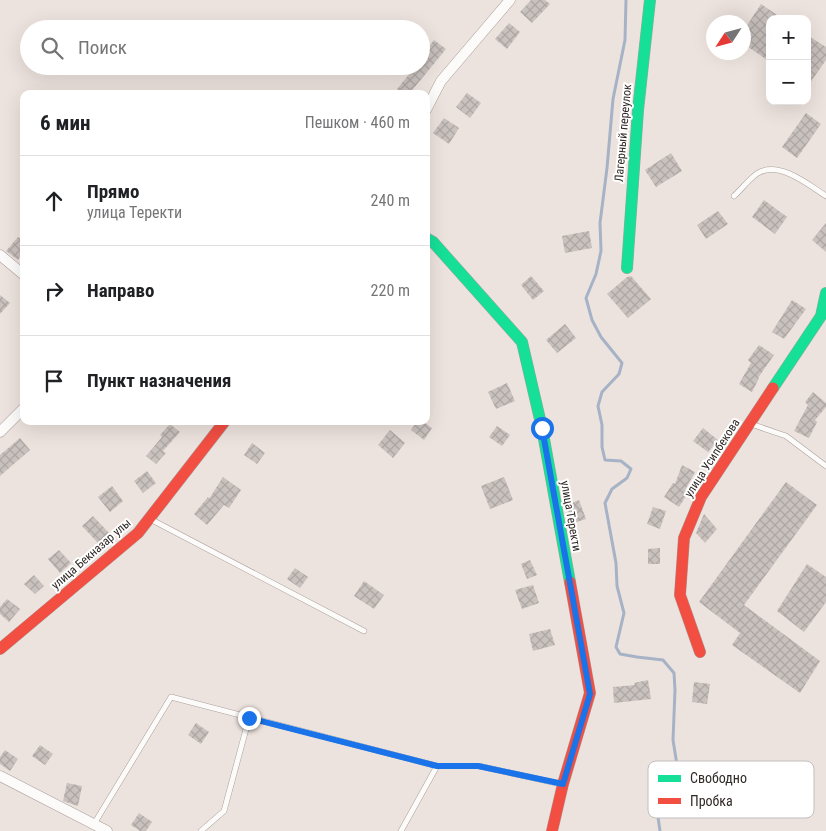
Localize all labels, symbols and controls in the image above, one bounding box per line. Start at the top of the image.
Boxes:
north arrow [706,15,751,60]
map controls [766,15,811,105]
button: + [766,15,811,60]
search box [20,20,430,75]
icon: search [38,34,66,62]
text: Поиск [78,36,127,59]
button: − [766,60,811,105]
street label: Лагерный переулок [612,83,634,182]
text: 6 мин [40,111,90,135]
text: Пешком · 460 m [305,113,410,132]
text: Прямо [87,180,140,203]
icon: ahead [40,187,68,215]
text: 240 m [371,191,410,210]
text: улица Теректи [87,203,182,222]
icon: right [40,277,68,305]
text: Направо [87,279,154,302]
text: 220 m [371,281,410,300]
icon: arrive [40,367,68,395]
text: Пункт назначения [87,369,231,392]
street label: улица Усипбекова [681,416,743,500]
route start [531,417,554,440]
street label: улица Теректи [558,480,584,552]
street label: улица Бекназар улы [49,516,133,592]
route end [238,707,261,730]
legend [648,761,814,818]
text: Свободно [690,770,747,786]
text: Пробка [690,793,733,809]

